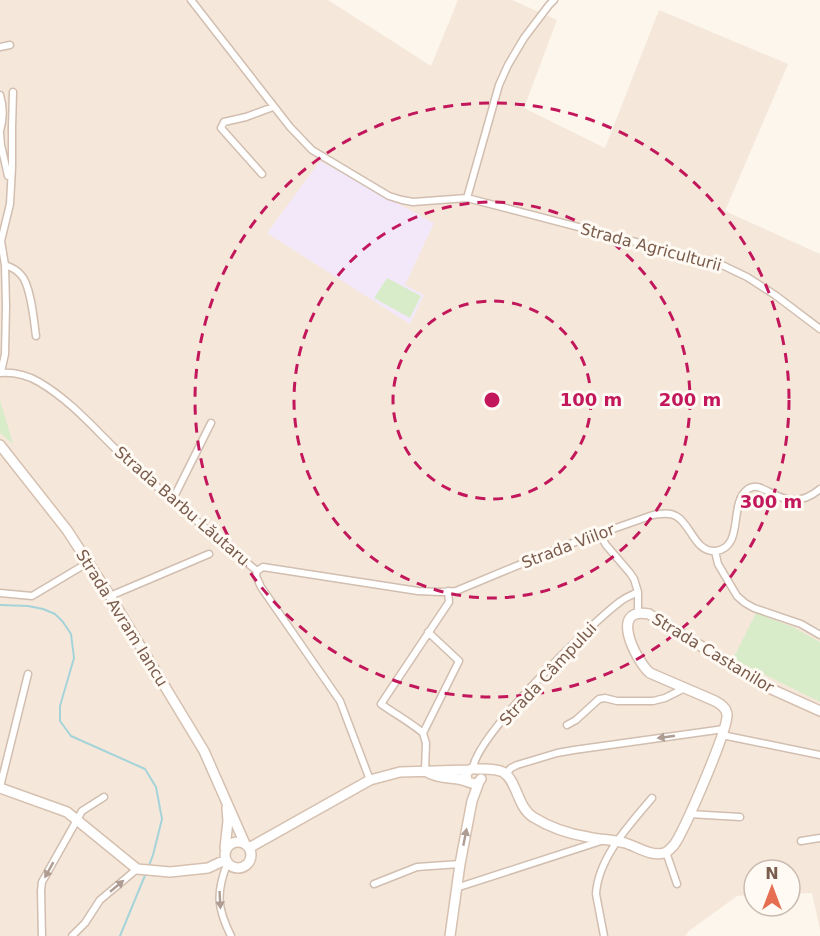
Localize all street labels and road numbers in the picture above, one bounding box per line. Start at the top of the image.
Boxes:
street label: Strada Agriculturii [578,219,724,275]
street label: Strada Barbu Lăutaru [111,442,253,570]
street label: Strada Viilor [519,519,618,572]
street label: Strada Avram Iancu [72,546,172,690]
street label: Strada Castanilor [649,609,778,697]
street label: Strada Câmpului [495,619,601,729]

